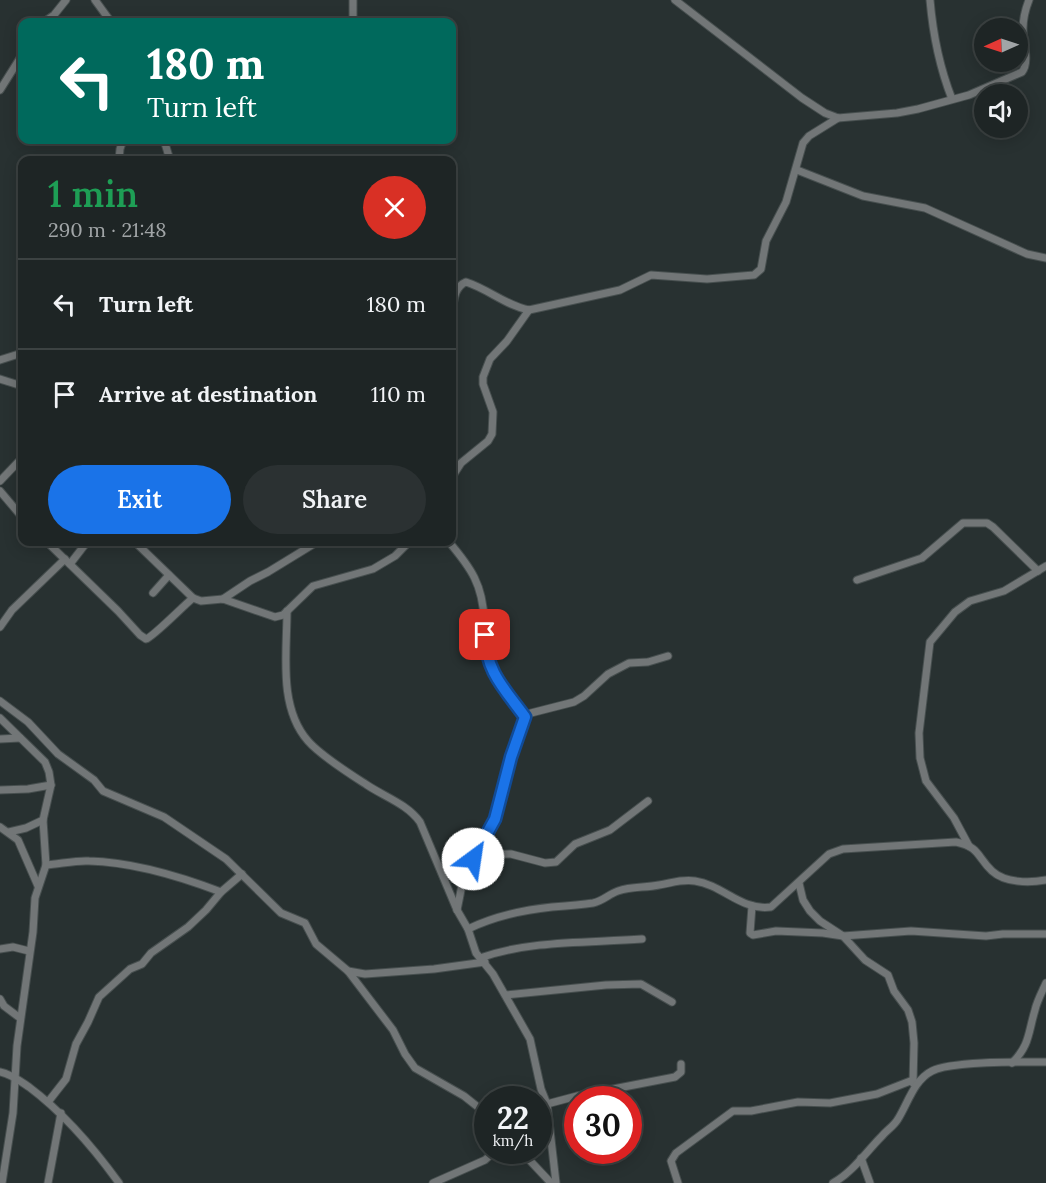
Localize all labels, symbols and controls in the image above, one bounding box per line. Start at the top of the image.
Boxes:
north arrow [974,18,1028,72]
map controls [974,18,1028,138]
text: 180 m [147,37,264,91]
icon: left [48,42,126,120]
button: sound [974,84,1028,138]
text: Turn left [147,90,257,124]
text: 1 min [48,171,138,217]
button: close [363,176,426,239]
text: 290 m · 21:48 [48,217,166,242]
icon: left [48,288,81,321]
text: Turn left [99,290,193,318]
text: 180 m [367,290,426,318]
icon: arrive [48,378,81,411]
text: Arrive at destination [99,380,317,408]
text: 110 m [371,380,426,408]
button: Exit [48,465,231,534]
button: Share [243,465,426,534]
pin [459,609,510,660]
icon: arrive [468,618,501,651]
position arrow [441,827,505,891]
speed limit sign: 30 [564,1086,642,1164]
text: 22 [497,1099,529,1137]
text: km/h [493,1131,533,1150]

